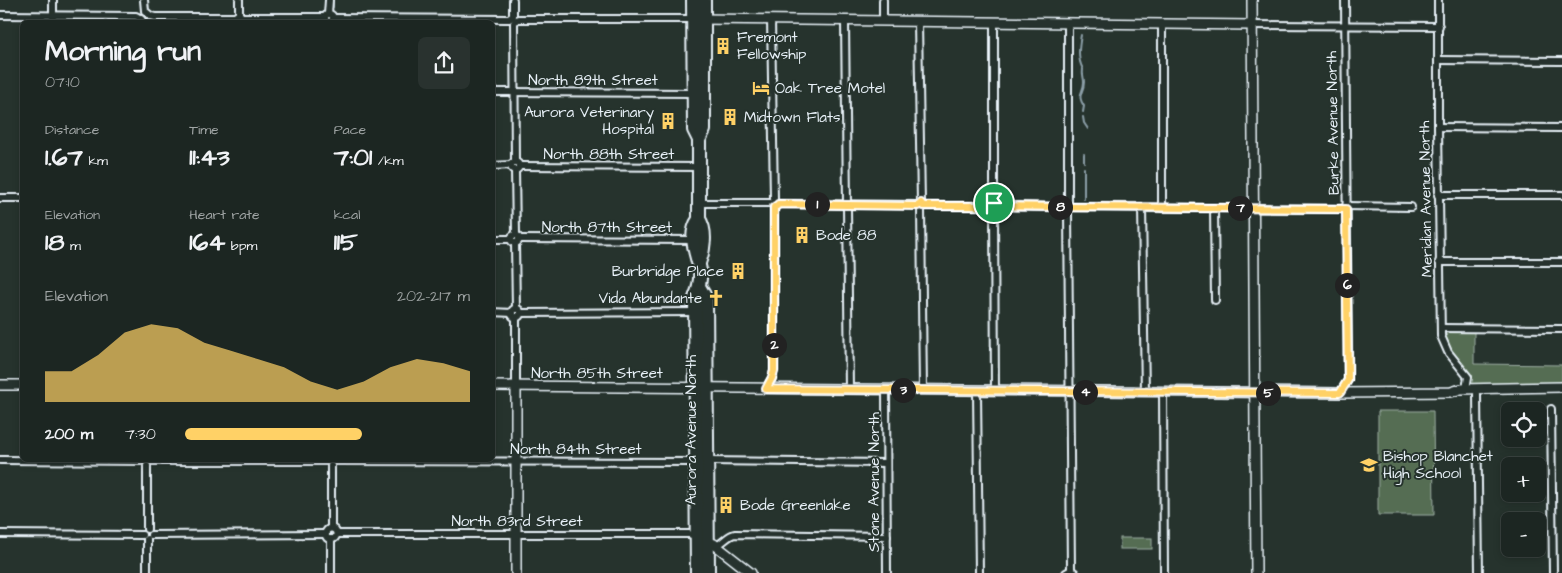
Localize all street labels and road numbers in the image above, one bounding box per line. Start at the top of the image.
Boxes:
street label: Burke Avenue North [1321,50,1345,195]
street label: North 89th Street [528,70,658,91]
street label: Meridian Avenue North [1414,120,1438,277]
street label: North 88th Street [544,144,674,165]
street label: North 87th Street [542,217,672,238]
street label: Aurora Avenue North [681,354,702,505]
street label: North 85th Street [531,363,663,384]
street label: Stone Avenue North [864,411,885,552]
street label: North 84th Street [510,439,642,460]
street label: North 83rd Street [451,511,583,532]

